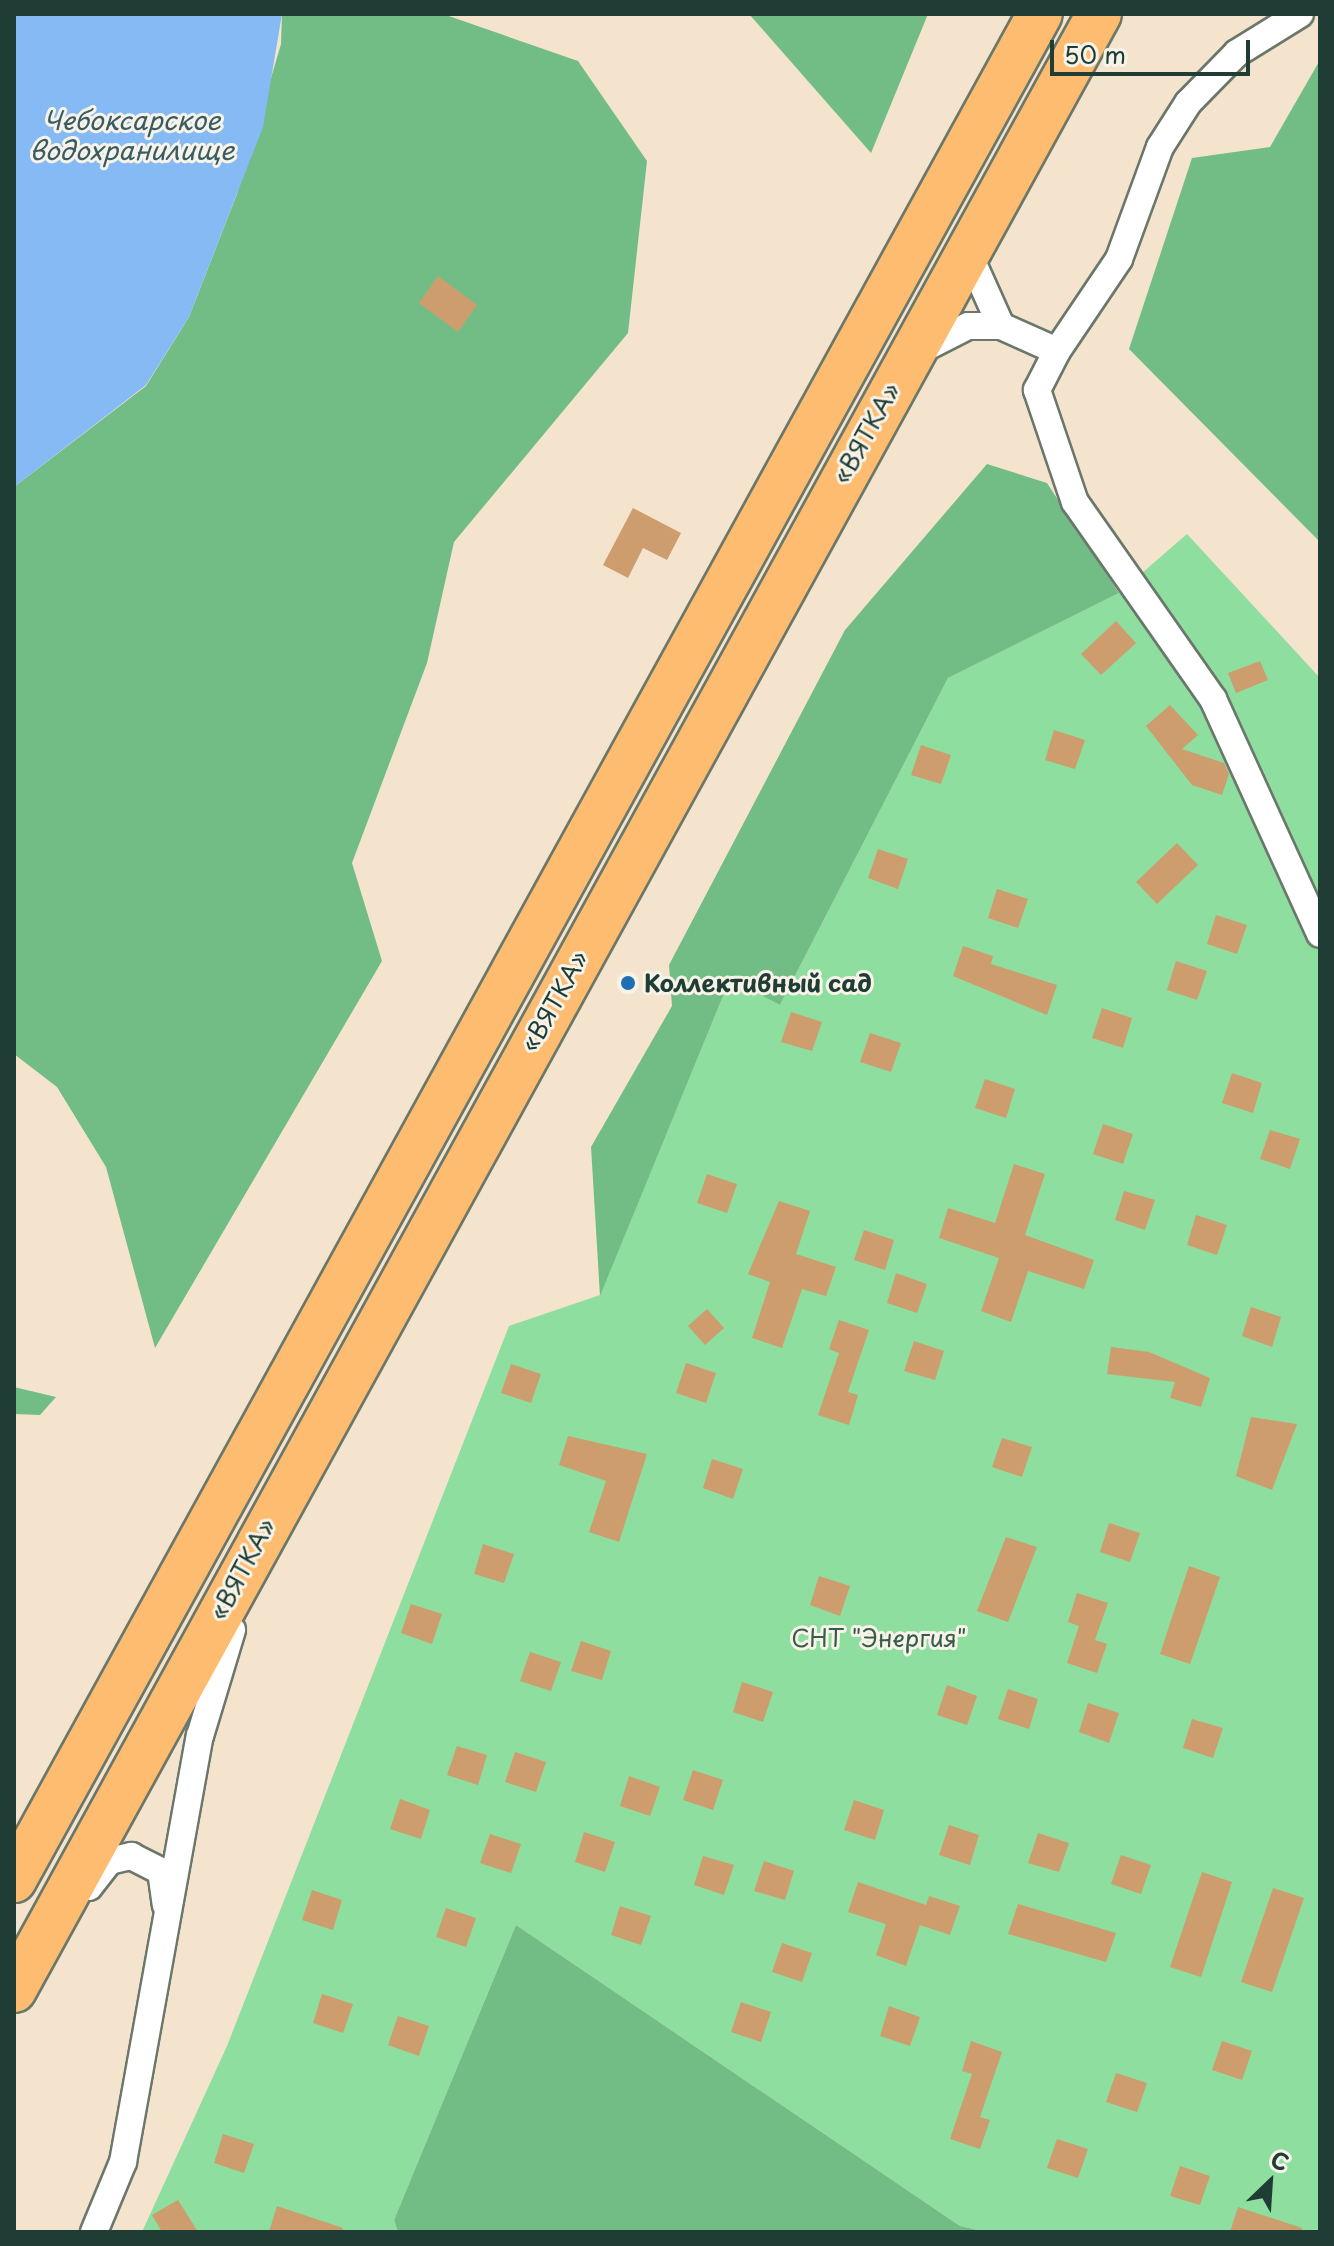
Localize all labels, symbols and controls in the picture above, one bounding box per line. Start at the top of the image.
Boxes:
scale bar [1054,24,1254,74]
text: 50 m [1064,36,1126,72]
water label: Чебоксарское водохранилище [29,104,235,166]
street label: «ВЯТКА» [827,378,905,488]
street label: «ВЯТКА» [515,946,593,1056]
place label: Коллективный сад [644,969,872,997]
marker: Коллективный сад [619,974,637,992]
street label: «ВЯТКА» [203,1513,281,1625]
park label: СНТ "Энергия" [791,1624,967,1652]
text: С [1266,2141,1295,2178]
north arrow [1230,2142,1310,2222]

